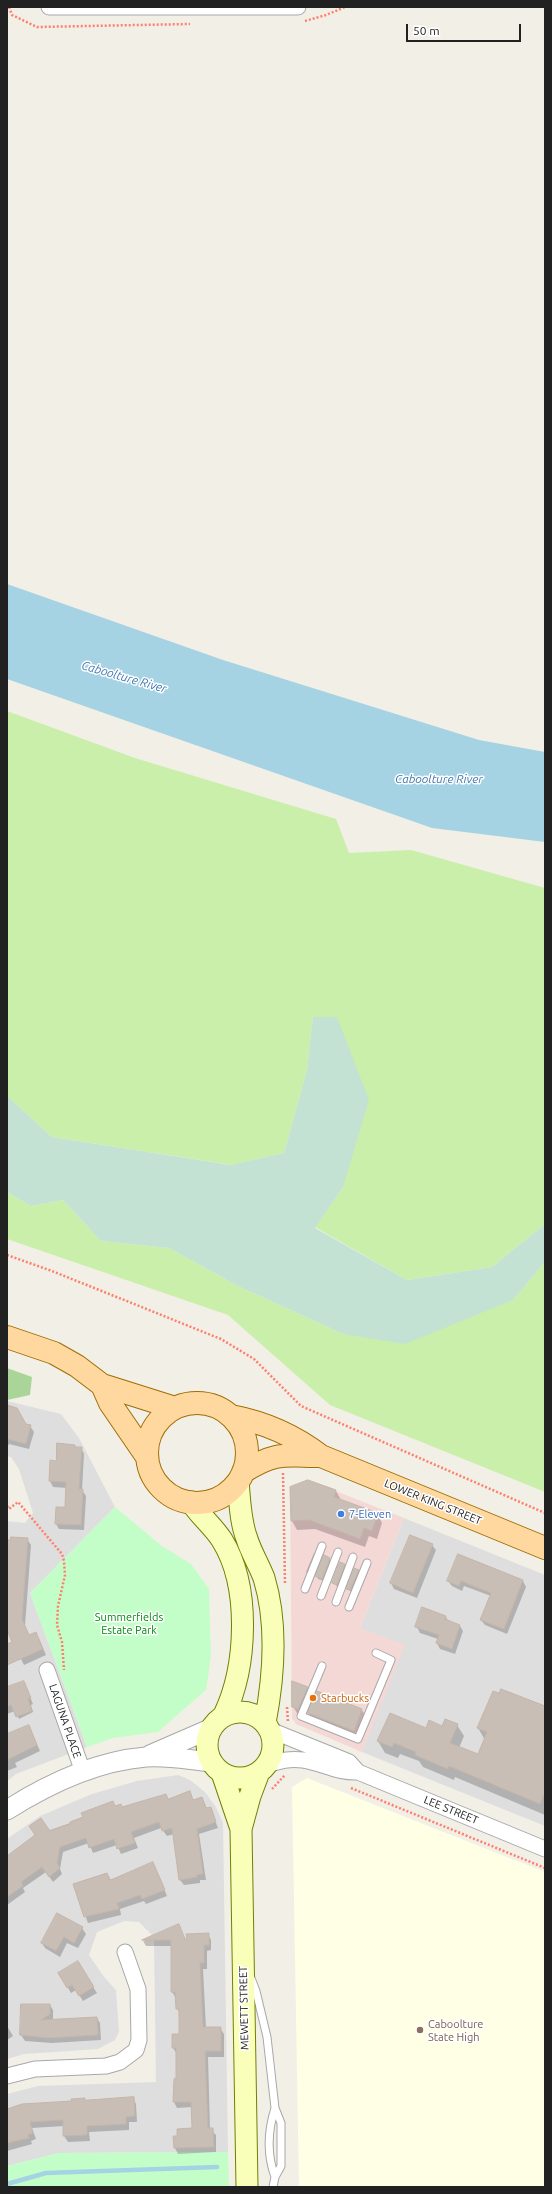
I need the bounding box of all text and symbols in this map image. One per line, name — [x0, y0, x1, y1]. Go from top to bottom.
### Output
scale bar — [408, 16, 523, 42]
text: 50 m — [413, 24, 440, 37]
water label: Caboolture River — [80, 658, 168, 696]
water label: Caboolture River — [395, 772, 483, 786]
street label: LOWER KING STREET — [382, 1476, 484, 1528]
place label: 7-Eleven — [349, 1507, 391, 1521]
marker: 7-Eleven — [336, 1509, 346, 1519]
park label: Summerfields Estate Park — [95, 1610, 163, 1636]
street label: LAGUNA PLACE — [46, 1682, 84, 1760]
place label: Starbucks — [321, 1691, 369, 1705]
marker: Starbucks — [308, 1693, 318, 1703]
street label: LEE STREET — [422, 1793, 480, 1827]
street label: MEWETT STREET — [237, 1966, 251, 2050]
place label: Caboolture State High — [428, 2017, 483, 2043]
marker: Caboolture State High — [415, 2025, 425, 2035]

